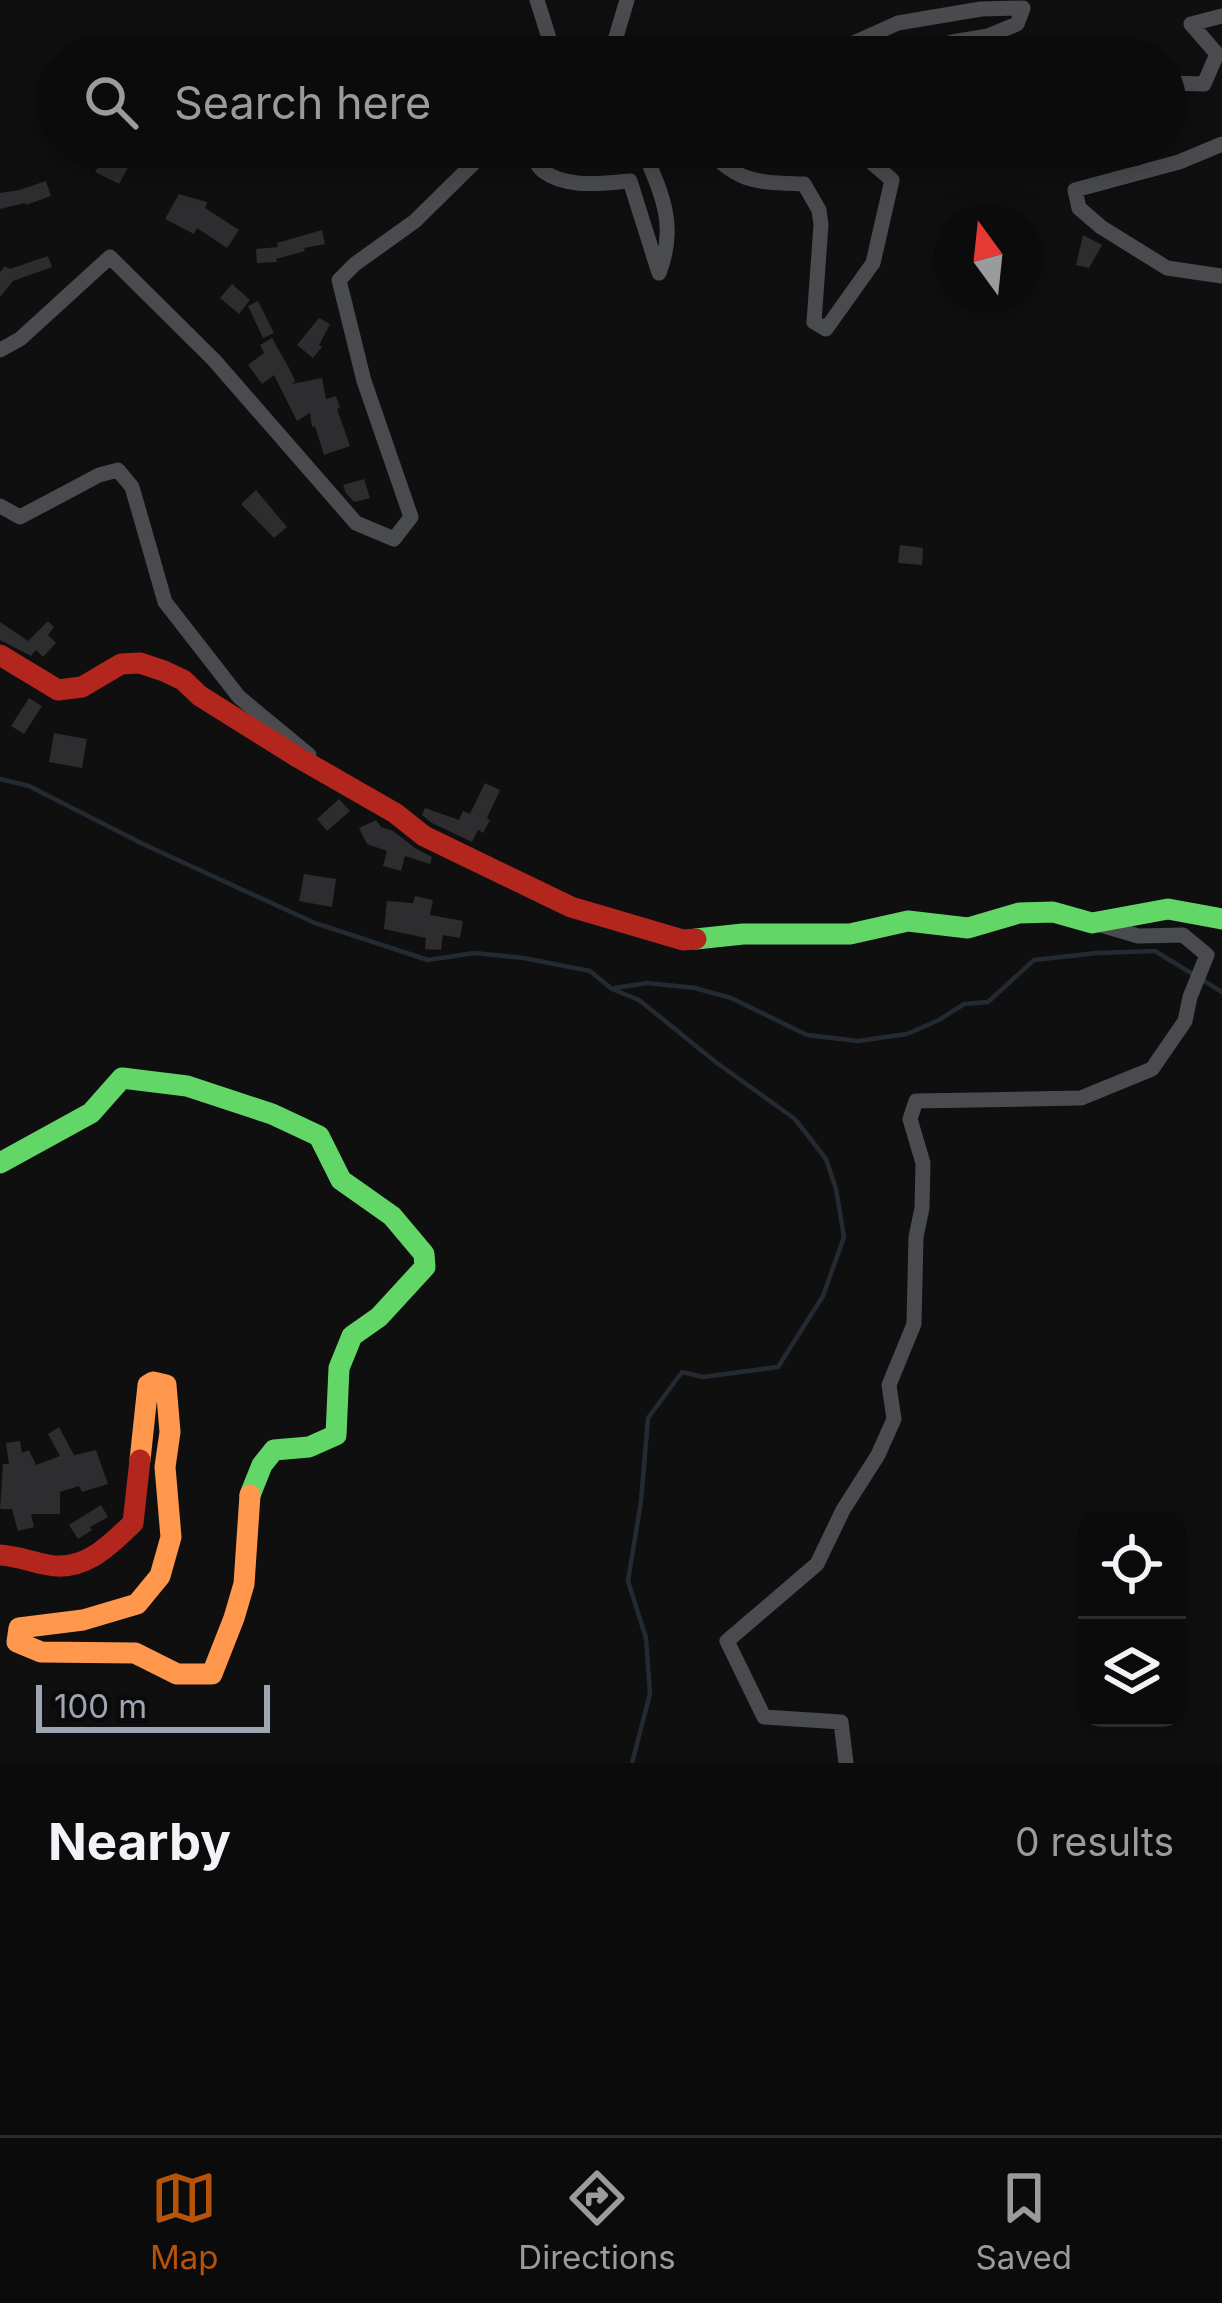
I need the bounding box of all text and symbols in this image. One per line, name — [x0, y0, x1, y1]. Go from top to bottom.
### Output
search box — [36, 36, 1186, 168]
icon: search — [78, 69, 144, 135]
text: Search here — [174, 75, 431, 130]
north arrow — [934, 204, 1042, 312]
map controls — [1078, 1511, 1186, 1727]
button: locate — [1078, 1511, 1186, 1619]
button: layers — [1078, 1619, 1186, 1727]
scale bar — [36, 1679, 270, 1732]
text: 100 m — [54, 1686, 147, 1726]
text: Nearby — [48, 1811, 231, 1872]
text: 0 results — [1015, 1818, 1174, 1865]
tab: Map — [150, 2165, 218, 2277]
tab: Directions — [518, 2165, 676, 2277]
tab: Saved — [975, 2165, 1072, 2277]

